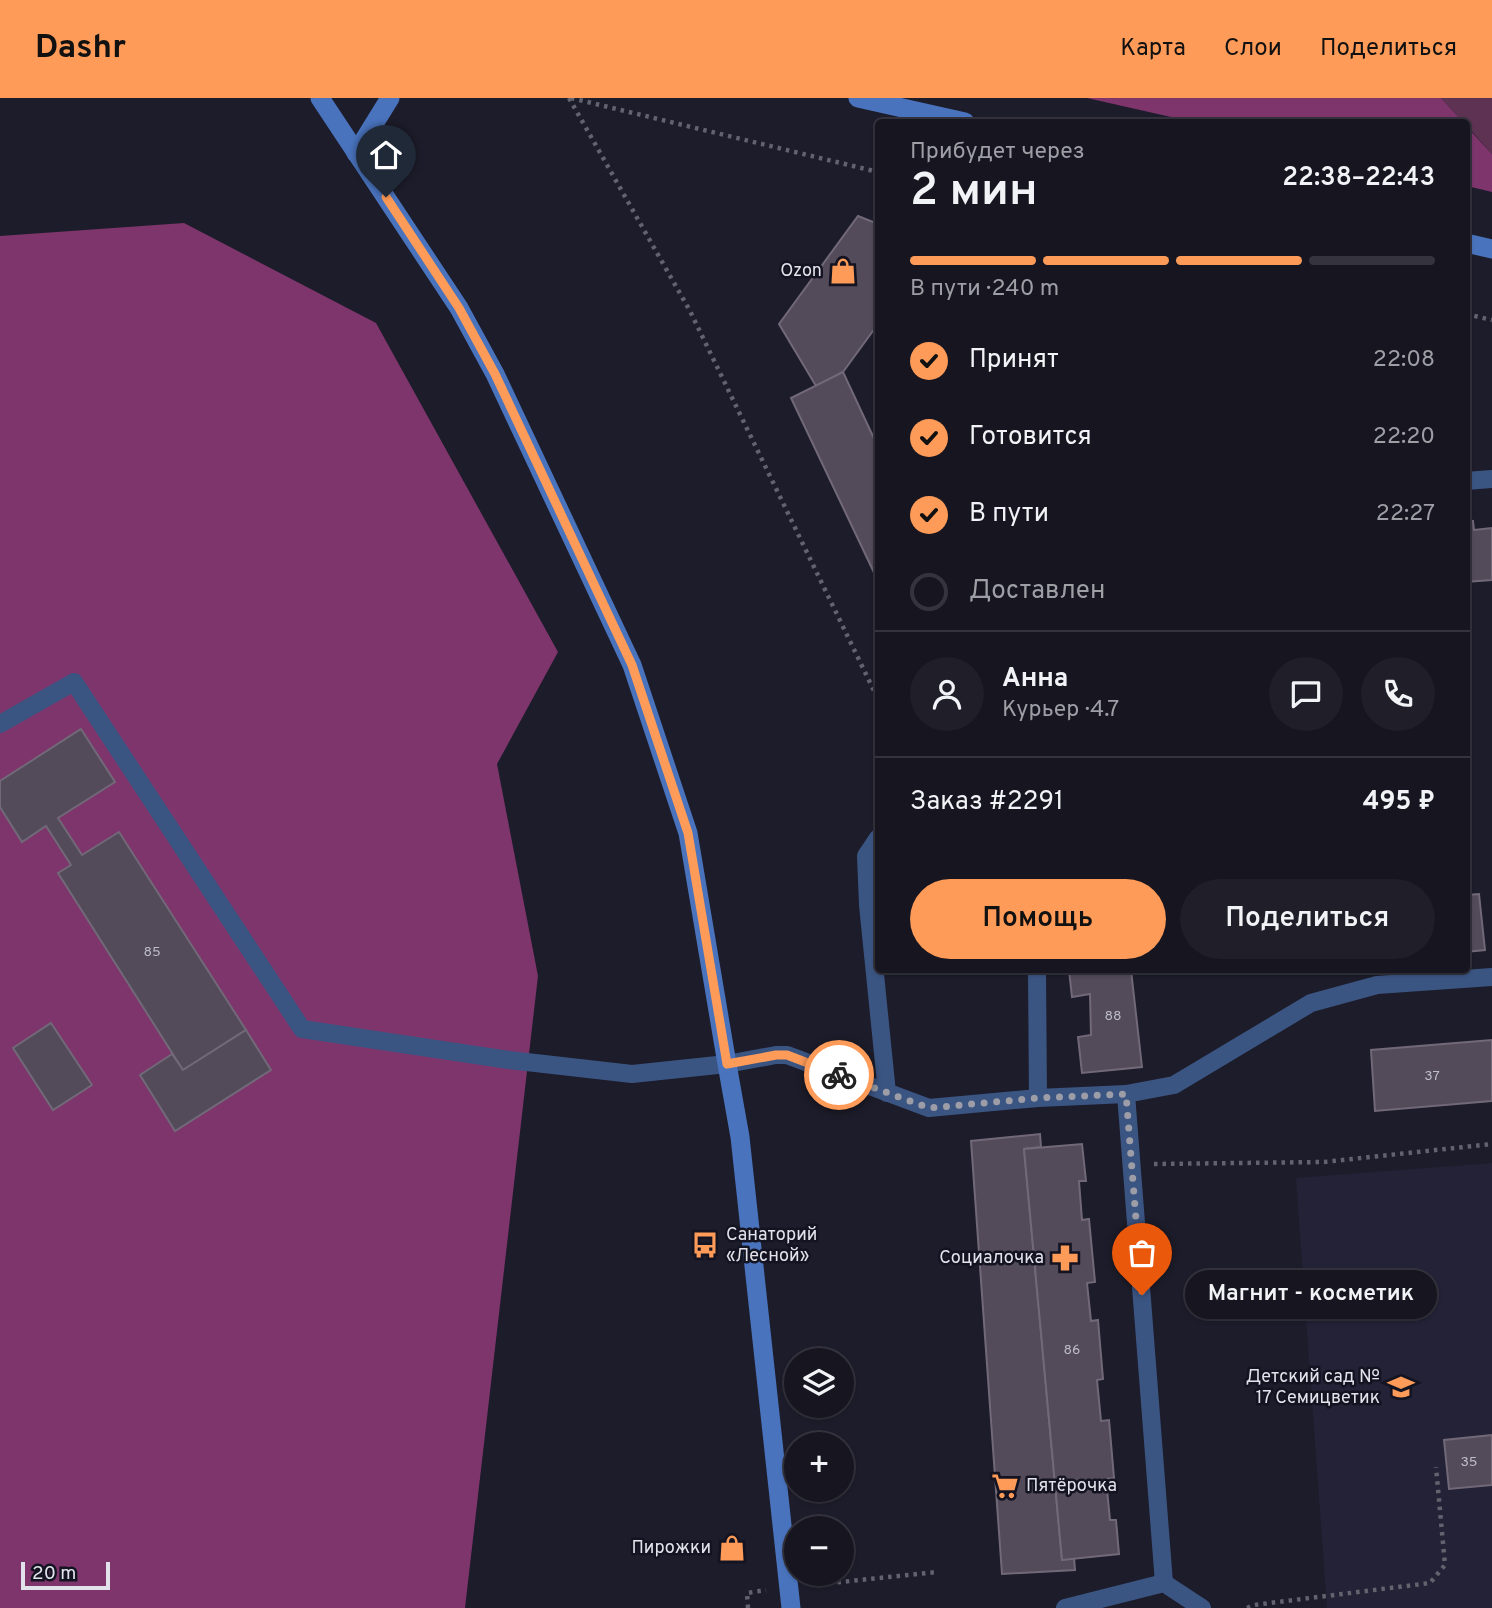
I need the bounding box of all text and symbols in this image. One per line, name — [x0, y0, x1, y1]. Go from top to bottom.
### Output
text: Dashr — [35, 28, 126, 70]
text: Карта — [1120, 34, 1186, 64]
text: Слои — [1224, 34, 1282, 64]
text: Поделиться — [1320, 34, 1457, 64]
pin — [356, 125, 416, 197]
icon: home — [367, 136, 405, 174]
text: Прибудет через — [910, 138, 1085, 167]
text: 22:38–22:43 — [1282, 162, 1435, 195]
text: 2 мин — [910, 163, 1038, 222]
shop icon: Ozon — [828, 256, 858, 286]
place label: Ozon — [780, 260, 822, 283]
text: В пути · 240 m — [910, 275, 1059, 304]
icon: check — [910, 342, 948, 380]
text: Принят — [969, 344, 1059, 377]
text: 22:08 — [1373, 346, 1435, 375]
icon: check — [910, 419, 948, 457]
text: Готовится — [969, 421, 1092, 454]
text: 22:20 — [1373, 423, 1435, 452]
icon: check — [910, 496, 948, 534]
text: В пути — [969, 498, 1049, 531]
text: 22:27 — [1376, 500, 1435, 529]
text: Доставлен — [969, 575, 1105, 608]
button: person — [910, 657, 984, 731]
button: chat — [1269, 657, 1343, 731]
button: phone — [1361, 657, 1435, 731]
text: Анна — [1002, 663, 1068, 696]
text: Курьер · 4.7 — [1002, 696, 1119, 725]
text: Заказ #2291 — [910, 786, 1064, 819]
text: 495 ₽ — [1363, 786, 1435, 819]
button: Помощь — [910, 879, 1166, 959]
button: Поделиться — [1180, 879, 1435, 959]
house number: 85 — [143, 944, 161, 961]
house number: 88 — [1104, 1008, 1122, 1025]
courier — [804, 1040, 874, 1110]
icon: bike — [820, 1056, 858, 1094]
house number: 37 — [1424, 1068, 1440, 1085]
pin — [1112, 1223, 1172, 1295]
place label: Санаторий «Лесной» — [726, 1224, 817, 1268]
bus stop icon: Санаторий «Лесной» — [690, 1230, 720, 1260]
icon: bag — [1123, 1234, 1161, 1272]
pharmacy icon: Социалочка — [1050, 1243, 1080, 1273]
place label: Социалочка — [939, 1247, 1044, 1270]
callout: Магнит - косметик — [1184, 1270, 1436, 1320]
text: Магнит - косметик — [1208, 1280, 1414, 1309]
house number: 86 — [1064, 1342, 1080, 1359]
map controls — [784, 1348, 854, 1586]
button: layers — [784, 1348, 854, 1418]
place label: Детский сад № 17 Семицветик — [1246, 1366, 1380, 1410]
school or university icon: Детский сад № 17 Семицветик — [1386, 1372, 1416, 1402]
button: + — [784, 1432, 854, 1502]
house number: 35 — [1460, 1454, 1478, 1471]
supermarket icon: Пятёрочка — [990, 1471, 1020, 1501]
place label: Пятёрочка — [1026, 1475, 1117, 1498]
button: − — [784, 1516, 854, 1586]
shop icon: Пирожки — [717, 1533, 747, 1563]
place label: Пирожки — [631, 1537, 711, 1560]
scale bar — [21, 1559, 110, 1591]
text: 20 m — [32, 1562, 76, 1586]

